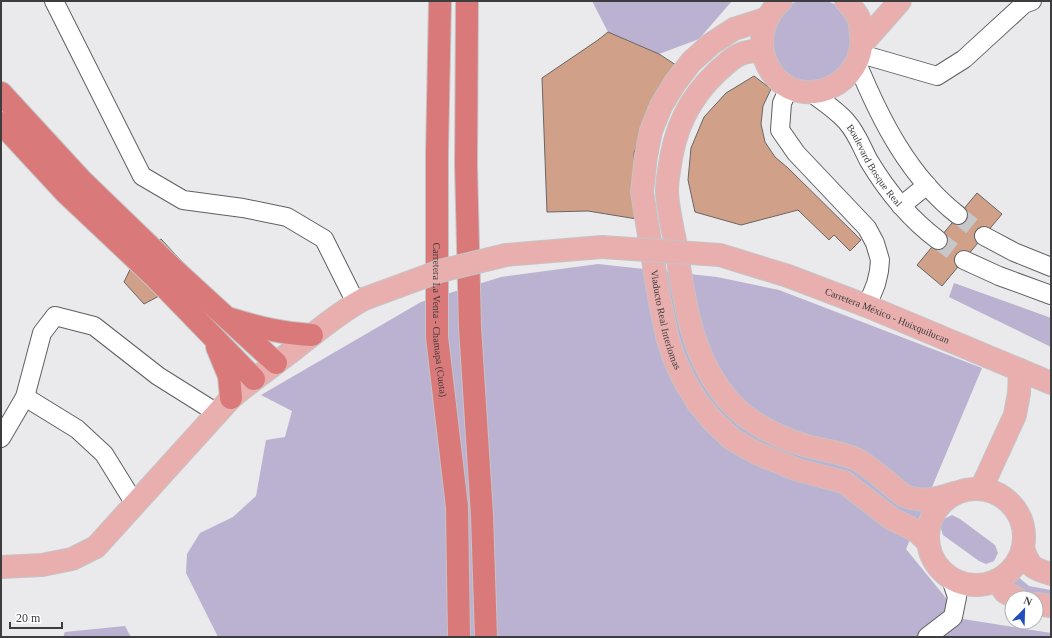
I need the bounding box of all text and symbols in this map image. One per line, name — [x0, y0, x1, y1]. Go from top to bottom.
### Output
street label: Boulevard Bosque Real — [845, 122, 904, 209]
street label: Carretera La Venta - Chamapa (Cuota) — [431, 243, 449, 398]
street label: Viaducto Real Interlomas — [649, 269, 684, 371]
street label: Carretera México - Huixquilucan — [823, 286, 951, 346]
north arrow — [1004, 590, 1044, 630]
text: N — [1022, 594, 1034, 608]
scale bar — [10, 604, 62, 630]
text: 20 m — [16, 611, 41, 625]

